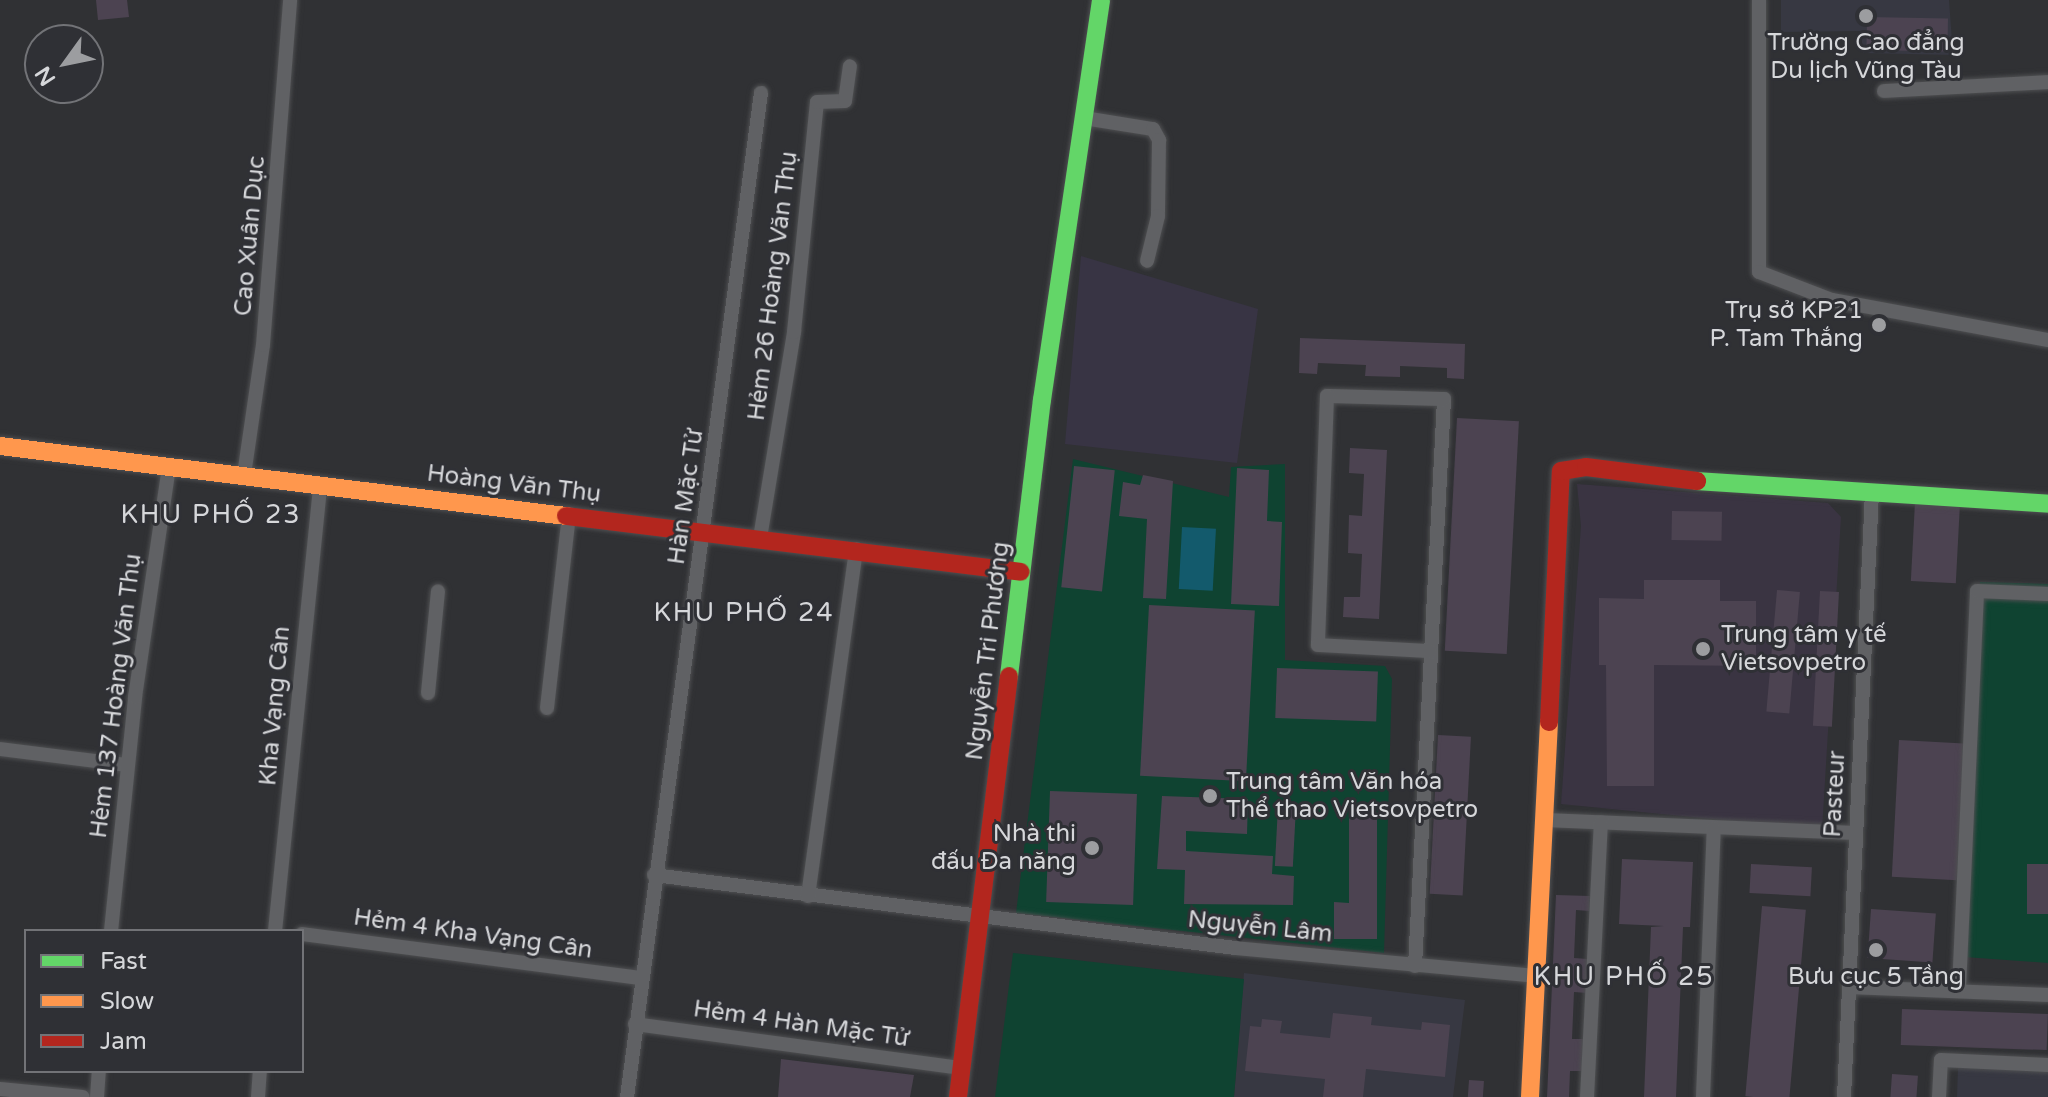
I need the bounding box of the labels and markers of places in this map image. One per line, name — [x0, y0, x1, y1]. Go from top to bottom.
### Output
marker: Trường Cao đẳng Du lịch Vũng Tàu — [1857, 7, 1875, 25]
place label: Trường Cao đẳng Du lịch Vũng Tàu — [1767, 29, 1965, 85]
place label: Trụ sở KP21 P. Tam Thắng — [1709, 297, 1863, 353]
marker: Trụ sở KP21 P. Tam Thắng — [1870, 316, 1888, 334]
place label: Trung tâm y tế Vietsovpetro — [1721, 621, 1887, 677]
marker: Trung tâm y tế Vietsovpetro — [1692, 638, 1714, 660]
place label: Trung tâm Văn hóa Thể thao Vietsovpetro — [1226, 768, 1478, 824]
marker: Trung tâm Văn hóa Thể thao Vietsovpetro — [1201, 787, 1219, 805]
place label: Nhà thi đấu Đa năng — [931, 820, 1076, 876]
marker: Nhà thi đấu Đa năng — [1083, 839, 1101, 857]
marker: Bưu cục 5 Tầng — [1867, 941, 1885, 959]
place label: Bưu cục 5 Tầng — [1788, 963, 1964, 991]

